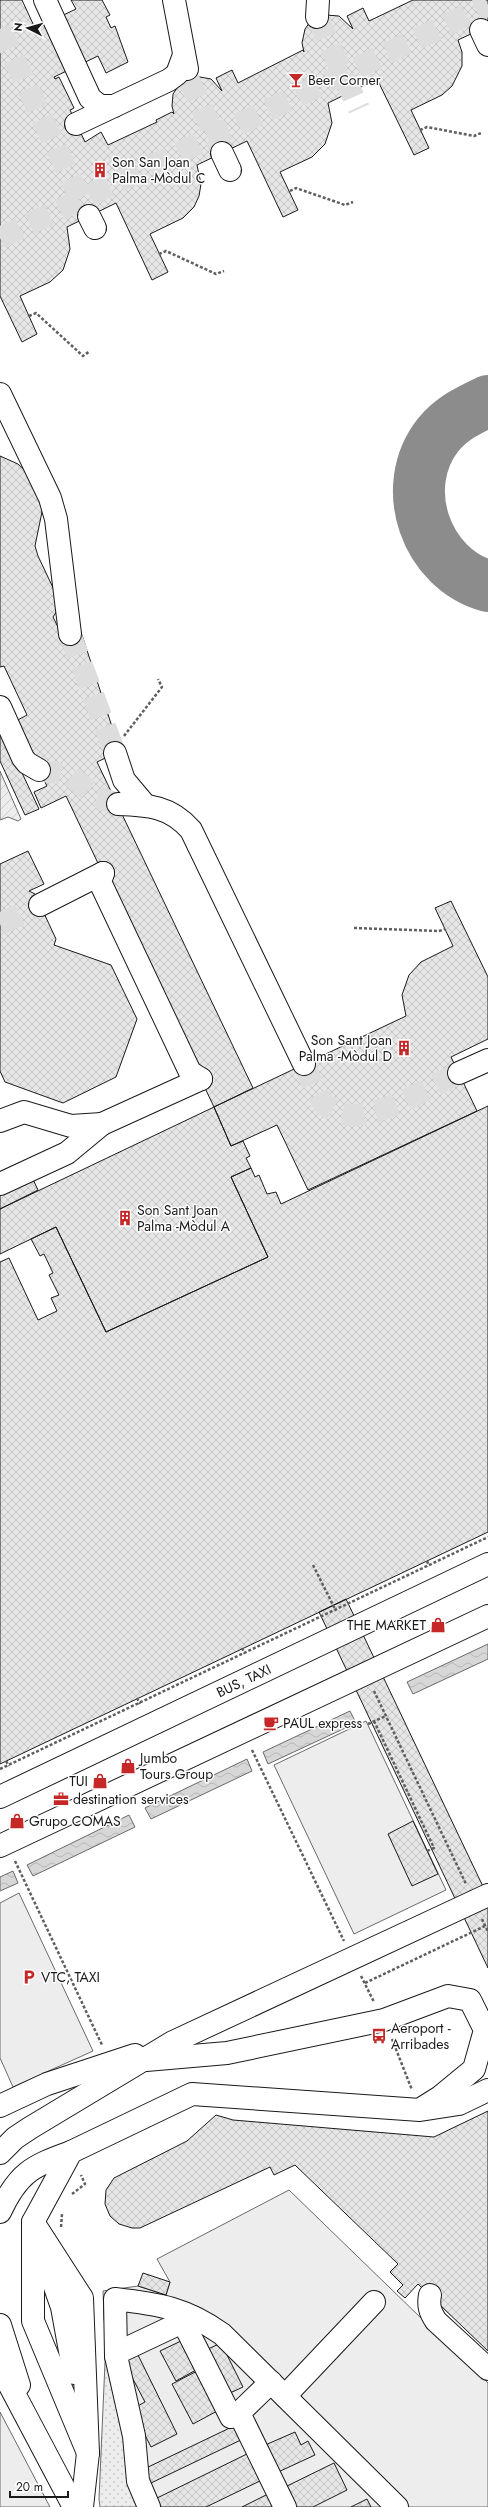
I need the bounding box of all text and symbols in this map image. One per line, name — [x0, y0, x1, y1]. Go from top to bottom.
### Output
north arrow — [8, 8, 48, 48]
text: N — [10, 22, 26, 32]
place label: Beer Corner — [308, 70, 381, 90]
bar icon: Beer Corner — [287, 71, 305, 89]
place label: Son San Joan Palma -Mòdul C — [112, 152, 205, 188]
building icon: Son San Joan Palma -Mòdul C — [91, 161, 109, 179]
place label: Son Sant Joan Palma -Mòdul D — [299, 1030, 392, 1066]
building icon: Son Sant Joan Palma -Mòdul D — [395, 1039, 413, 1057]
place label: Son Sant Joan Palma -Mòdul A — [137, 1200, 231, 1236]
building icon: Son Sant Joan Palma -Mòdul A — [116, 1209, 134, 1227]
place label: THE MARKET — [347, 1615, 426, 1635]
shop icon: THE MARKET — [429, 1616, 447, 1634]
street label: BUS, TAXI — [213, 1659, 274, 1702]
place label: PAUL express — [283, 1713, 362, 1733]
cafe icon: PAUL express — [262, 1714, 280, 1732]
place label: Jumbo Tours Group — [138, 1748, 213, 1784]
shop icon: Jumbo Tours Group — [119, 1757, 137, 1775]
place label: TUI — [69, 1771, 88, 1791]
shop icon: TUI — [91, 1772, 109, 1790]
place label: destination services — [73, 1789, 189, 1809]
office icon: destination services — [52, 1790, 70, 1808]
place label: Grupo COMAS — [29, 1811, 121, 1831]
shop icon: Grupo COMAS — [8, 1812, 26, 1830]
place label: VTC, TAXI — [41, 1967, 100, 1987]
parking icon: VTC, TAXI — [20, 1968, 38, 1986]
place label: Aeroport - Arribades — [391, 2018, 451, 2054]
bus stop icon: Aeroport - Arribades — [370, 2027, 388, 2045]
scale bar — [10, 2473, 68, 2499]
text: 20 m — [16, 2478, 43, 2496]

